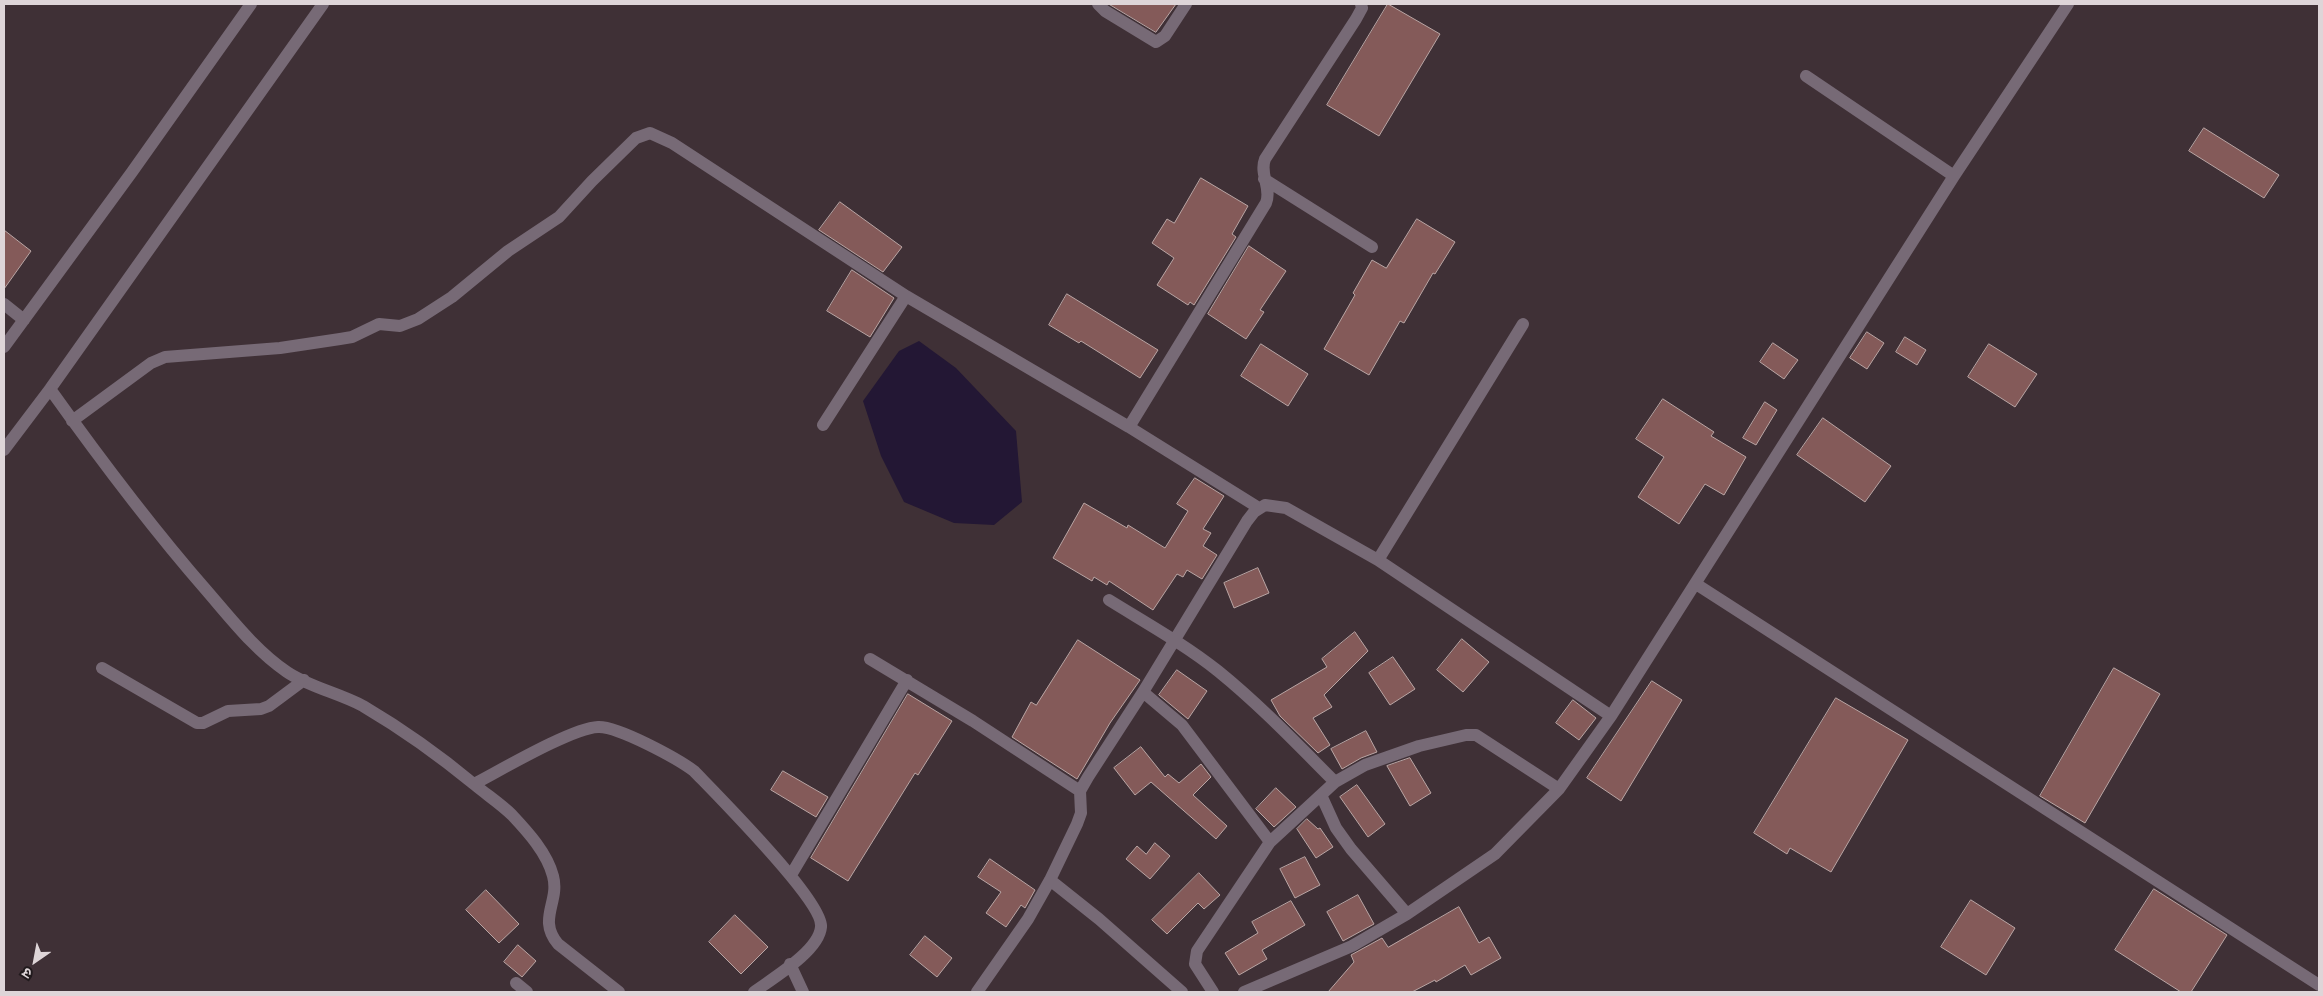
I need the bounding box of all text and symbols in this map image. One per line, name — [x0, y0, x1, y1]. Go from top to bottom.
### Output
north arrow — [10, 936, 60, 986]
text: उ — [18, 964, 35, 983]

